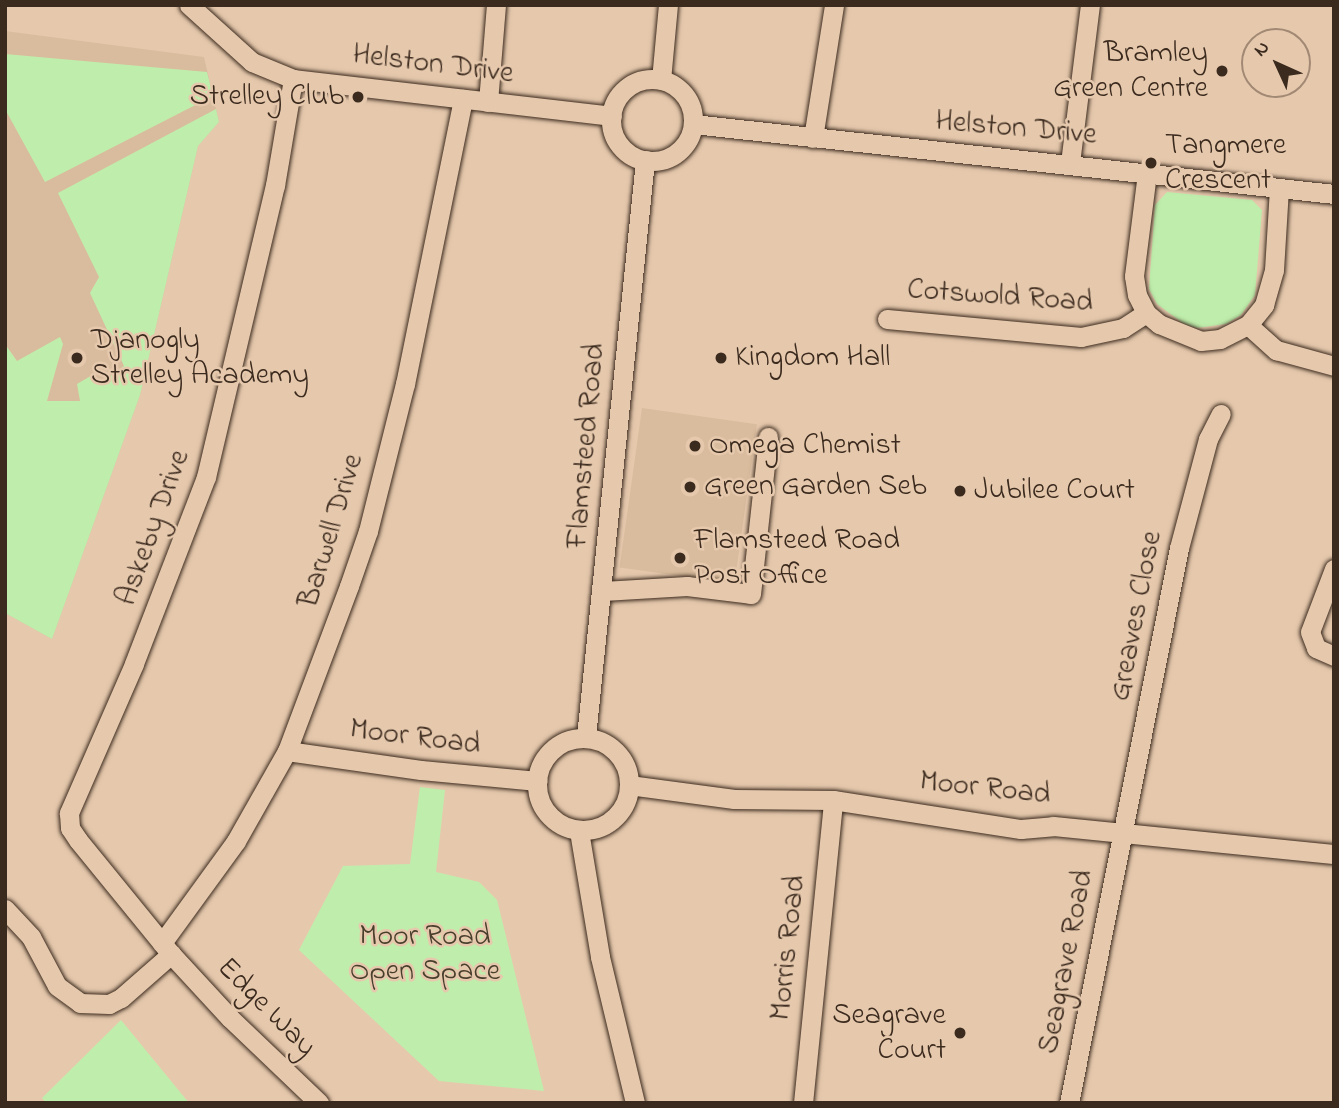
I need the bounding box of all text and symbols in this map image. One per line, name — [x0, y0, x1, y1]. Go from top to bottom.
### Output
north arrow — [1241, 28, 1311, 98]
text: N — [1248, 35, 1276, 63]
place label: Bramley Green Centre — [1053, 36, 1208, 106]
street label: Helston Drive — [351, 37, 515, 93]
marker: Bramley Green Centre — [1214, 63, 1230, 79]
place label: Strelley Club — [190, 79, 344, 115]
marker: Strelley Club — [350, 89, 366, 105]
street label: Helston Drive — [934, 104, 1098, 154]
place label: Tangmere Crescent — [1165, 128, 1286, 198]
marker: Tangmere Crescent — [1143, 155, 1159, 171]
street label: Cotswold Road — [906, 273, 1094, 321]
place label: Djanogly Strelley Academy — [91, 323, 309, 394]
place label: Kingdom Hall — [735, 340, 890, 376]
street label: Flamsteed Road — [560, 342, 614, 550]
marker: Djanogly Strelley Academy — [69, 350, 85, 366]
marker: Kingdom Hall — [713, 350, 729, 366]
place label: Omega Chemist — [709, 428, 901, 464]
marker: Omega Chemist — [687, 438, 703, 454]
street label: Askeby Drive — [109, 445, 199, 611]
street label: Barwell Drive — [292, 450, 372, 612]
place label: Green Garden Seb — [704, 469, 927, 505]
place label: Jubilee Court — [974, 473, 1135, 509]
marker: Green Garden Seb — [682, 479, 698, 495]
marker: Jubilee Court — [952, 483, 968, 499]
place label: Flamsteed Road Post Office — [694, 523, 900, 594]
street label: Greaves Close — [1103, 528, 1171, 704]
marker: Flamsteed Road Post Office — [672, 550, 688, 566]
street label: Moor Road — [348, 712, 482, 764]
street label: Moor Road — [918, 764, 1052, 814]
street label: Seagrave Road — [1032, 867, 1102, 1057]
street label: Morris Road — [763, 874, 815, 1022]
park label: Moor Road Open Space — [350, 919, 500, 990]
street label: Edge Way — [209, 951, 323, 1065]
place label: Seagrave Court — [832, 998, 946, 1068]
marker: Seagrave Court — [952, 1025, 968, 1041]

